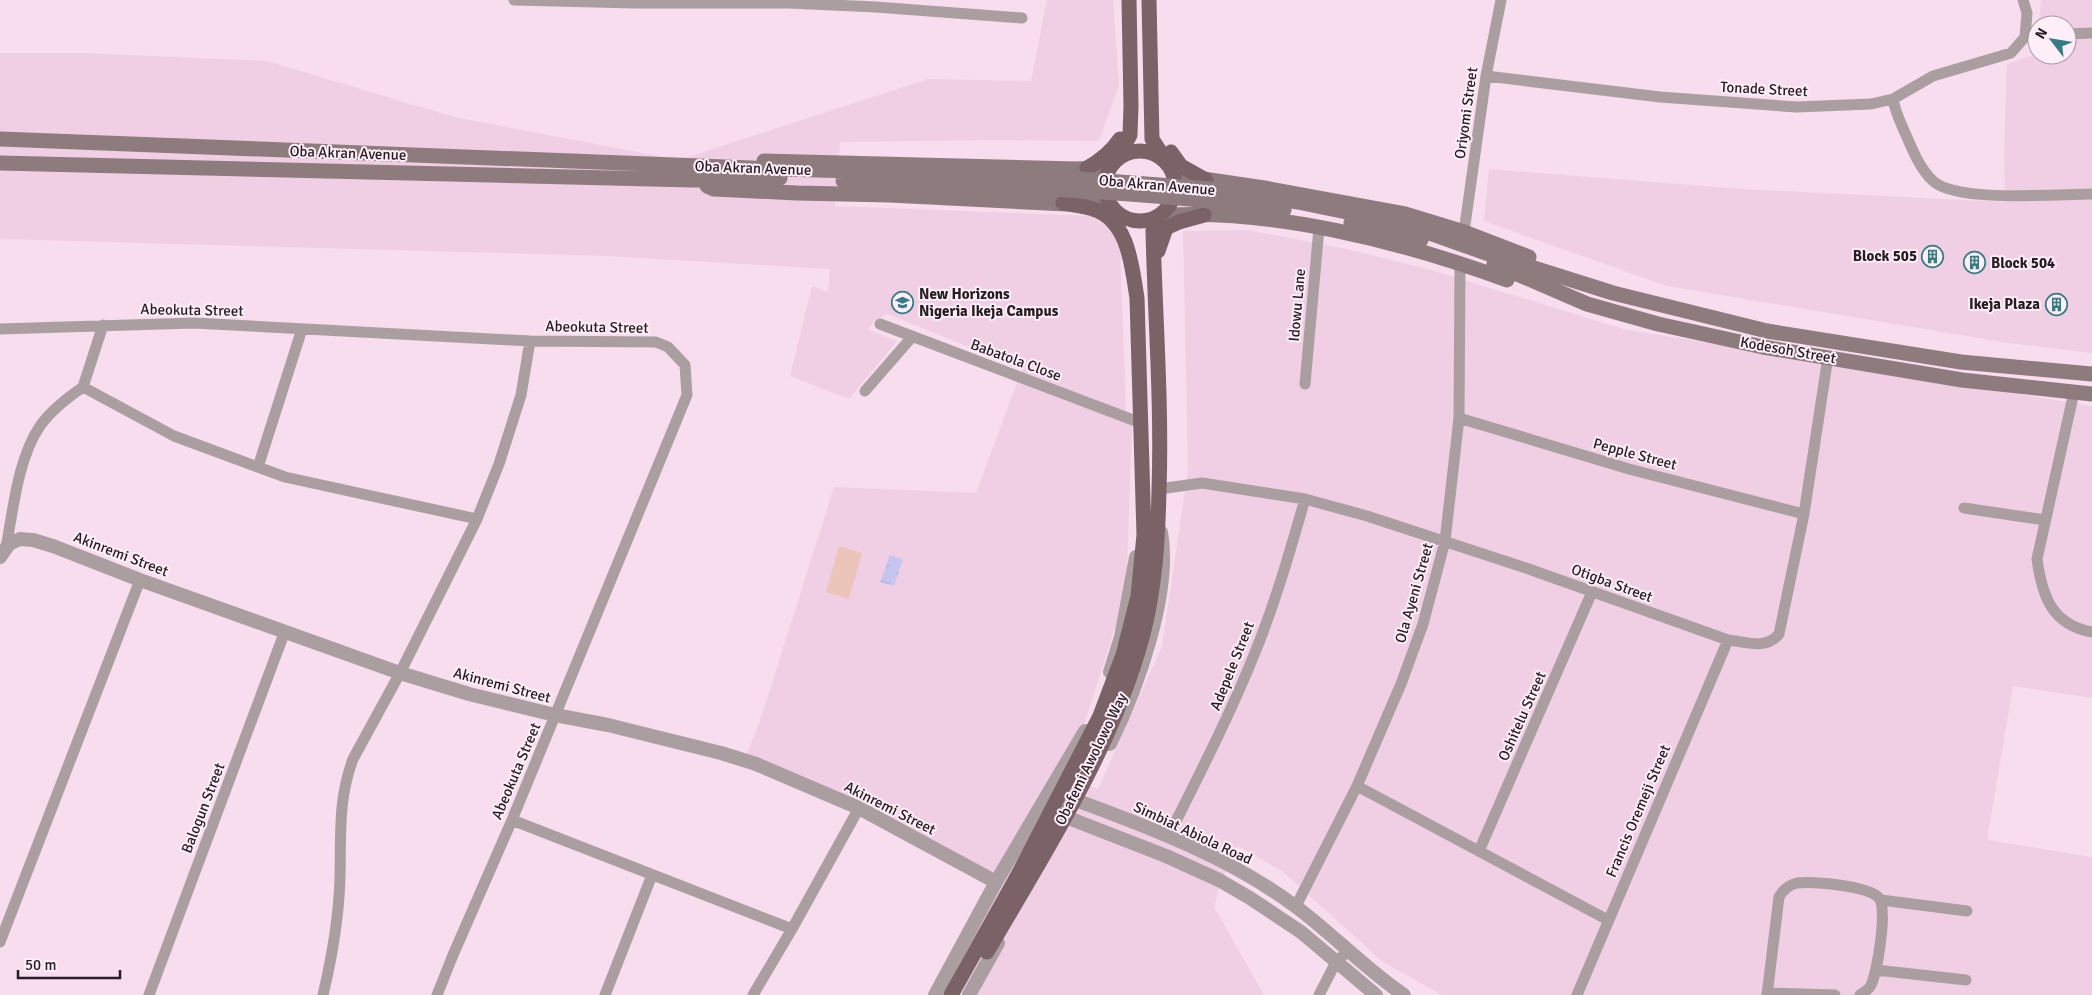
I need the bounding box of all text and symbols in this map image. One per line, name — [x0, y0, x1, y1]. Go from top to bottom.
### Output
north arrow — [2027, 15, 2077, 65]
text: N — [2031, 25, 2051, 42]
street label: Oriyomi Street — [1451, 66, 1481, 160]
street label: Tonade Street — [1720, 78, 1808, 100]
street label: Oba Akran Avenue — [289, 142, 407, 164]
street label: Oba Akran Avenue — [694, 157, 812, 179]
street label: Oba Akran Avenue — [1098, 171, 1216, 199]
building icon: Block 505 — [1921, 244, 1945, 268]
place label: Block 505 — [1853, 247, 1917, 265]
building icon: Block 504 — [1963, 251, 1987, 275]
place label: Block 504 — [1991, 254, 2055, 272]
street label: Idowu Lane — [1285, 268, 1309, 342]
place label: New Horizons Nigeria Ikeja Campus — [919, 285, 1059, 320]
school or university icon: New Horizons Nigeria Ikeja Campus — [891, 291, 915, 315]
building icon: Ikeja Plaza — [2044, 292, 2068, 316]
place label: Ikeja Plaza — [1969, 295, 2040, 313]
street label: Abeokuta Street — [140, 300, 244, 320]
street label: Abeokuta Street — [545, 317, 649, 337]
street label: Kodesoh Street — [1739, 333, 1837, 367]
street label: Babatola Close — [968, 335, 1064, 385]
street label: Pepple Street — [1591, 434, 1679, 474]
street label: Akinremi Street — [71, 528, 171, 580]
street label: Ola Ayeni Street — [1391, 541, 1437, 645]
street label: Otigba Street — [1569, 560, 1655, 606]
street label: Adepele Street — [1206, 619, 1258, 713]
street label: Akinremi Street — [451, 663, 553, 707]
street label: Oshitelu Street — [1494, 668, 1550, 764]
street label: Obafemi Awolowo Way — [1051, 690, 1131, 828]
street label: Abeokuta Street — [488, 720, 544, 822]
street label: Francis Oremeji Street — [1602, 742, 1674, 880]
street label: Balogun Street — [177, 760, 229, 856]
street label: Akinremi Street — [841, 777, 939, 839]
street label: Simbiat Abiola Road — [1131, 798, 1255, 868]
scale bar — [18, 948, 120, 980]
text: 50 m — [25, 956, 56, 974]

